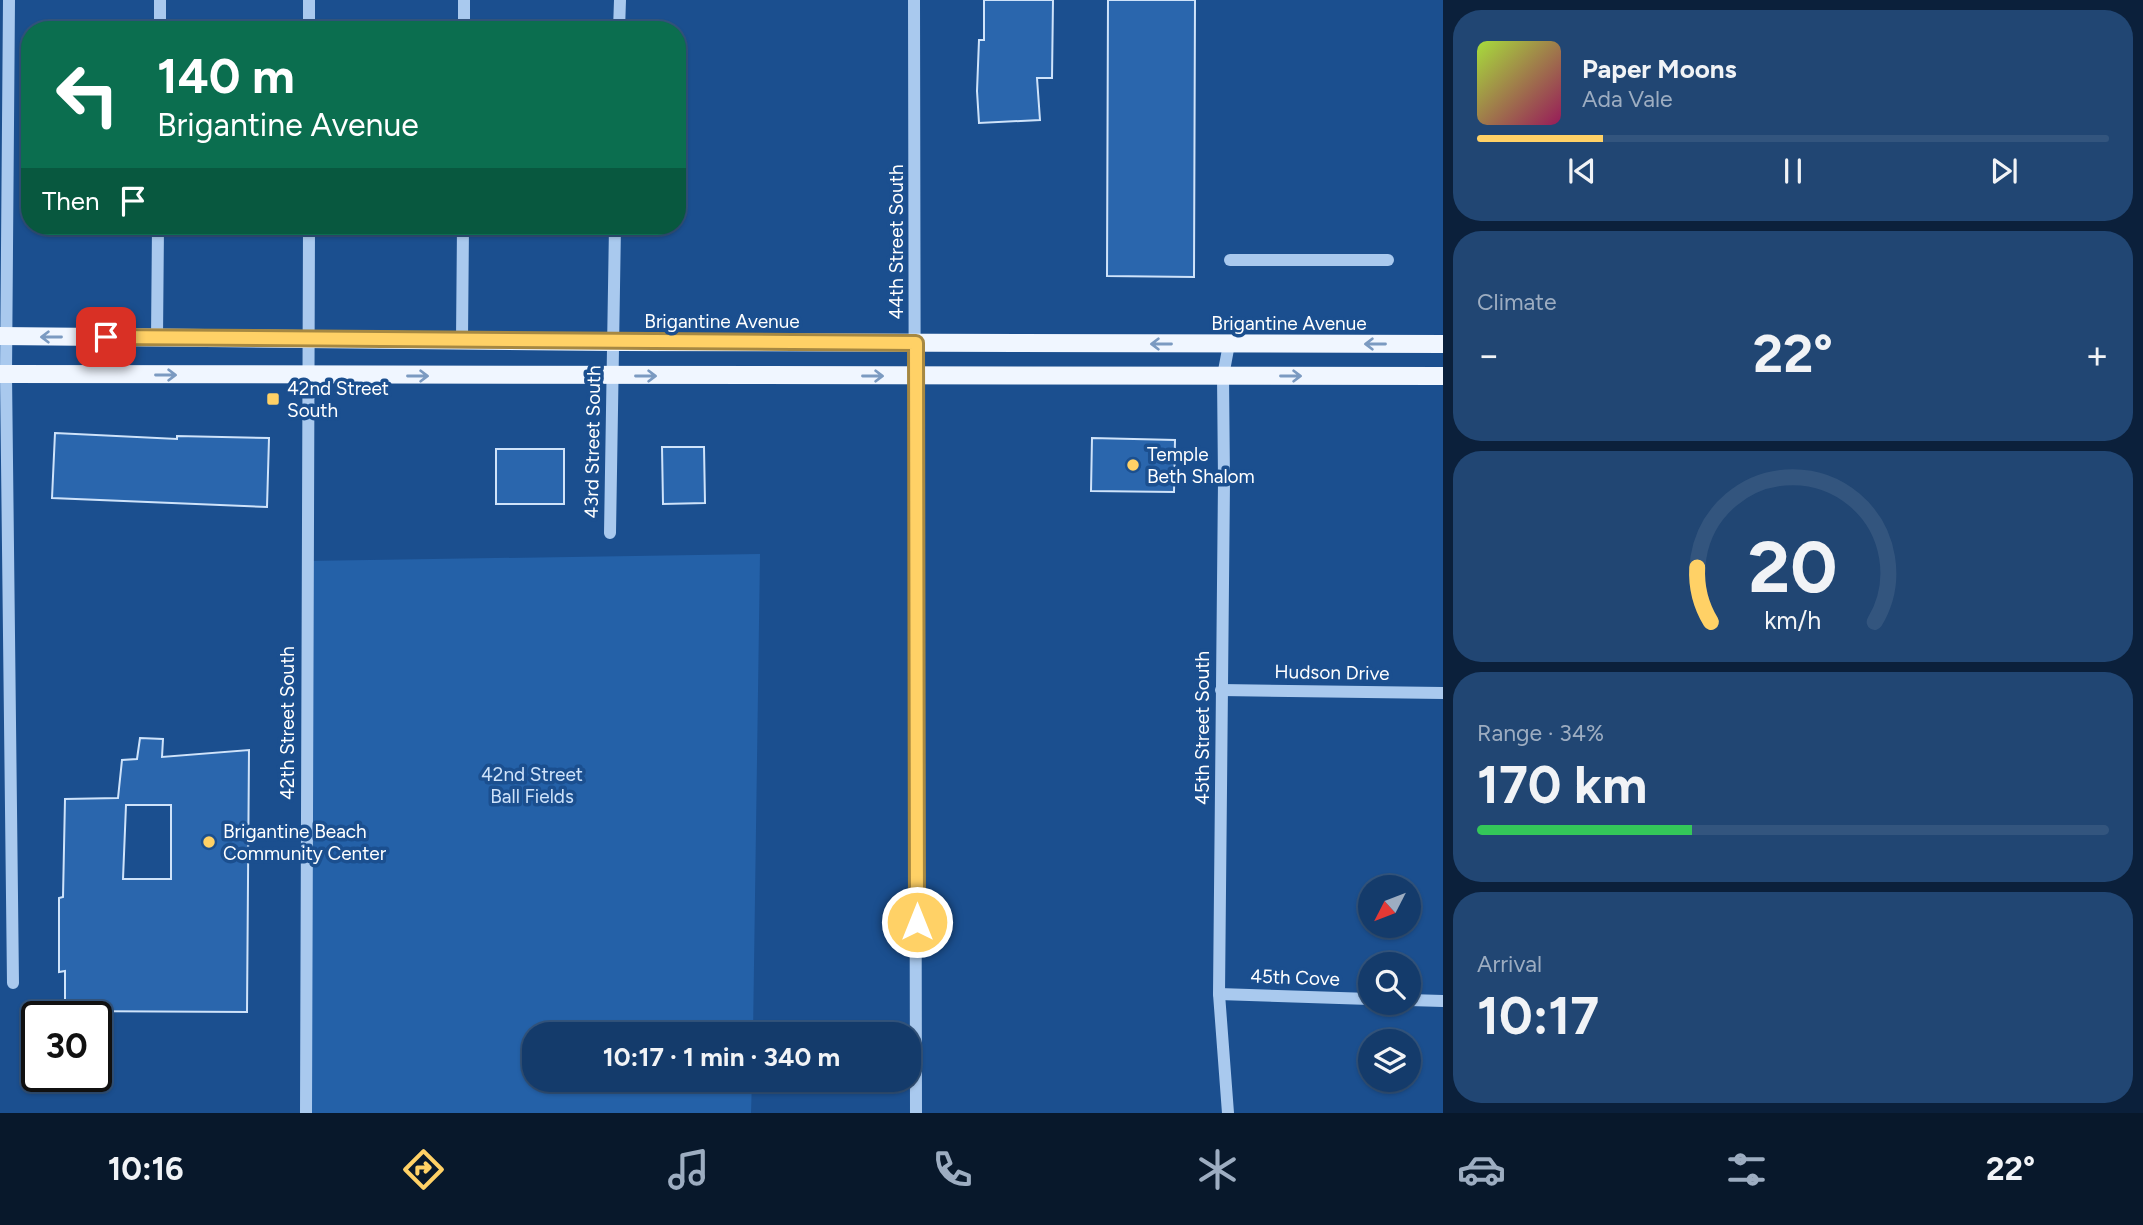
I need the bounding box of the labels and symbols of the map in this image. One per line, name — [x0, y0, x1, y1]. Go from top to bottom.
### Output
street label: 44th Street South — [885, 164, 908, 320]
pin — [76, 307, 136, 367]
street label: Brigantine Avenue — [644, 310, 800, 333]
street label: Brigantine Avenue — [1211, 312, 1367, 335]
one-way arrow — [40, 330, 63, 344]
one-way arrow — [1149, 337, 1172, 351]
one-way arrow — [1364, 337, 1387, 351]
street label: 43rd Street South — [580, 365, 605, 519]
one-way arrow — [154, 368, 177, 382]
one-way arrow — [406, 369, 429, 383]
one-way arrow — [634, 369, 657, 383]
one-way arrow — [861, 369, 884, 383]
one-way arrow — [1279, 369, 1302, 383]
place label: 42nd Street South — [287, 377, 389, 422]
marker: 42nd Street South — [265, 391, 281, 407]
place label: Temple Beth Shalom — [1147, 443, 1255, 488]
marker: Temple Beth Shalom — [1125, 457, 1141, 473]
street label: 42th Street South — [276, 646, 299, 800]
street label: 45th Street South — [1191, 651, 1214, 805]
street label: Hudson Drive — [1274, 660, 1390, 685]
park label: 42nd Street Ball Fields — [481, 763, 583, 808]
place label: Brigantine Beach Community Center — [223, 820, 387, 865]
marker: Brigantine Beach Community Center — [201, 834, 217, 850]
north arrow — [1358, 875, 1421, 938]
position arrow — [880, 885, 954, 959]
street label: 45th Cove — [1250, 964, 1340, 991]
speed limit sign: 30 — [21, 1001, 112, 1092]

